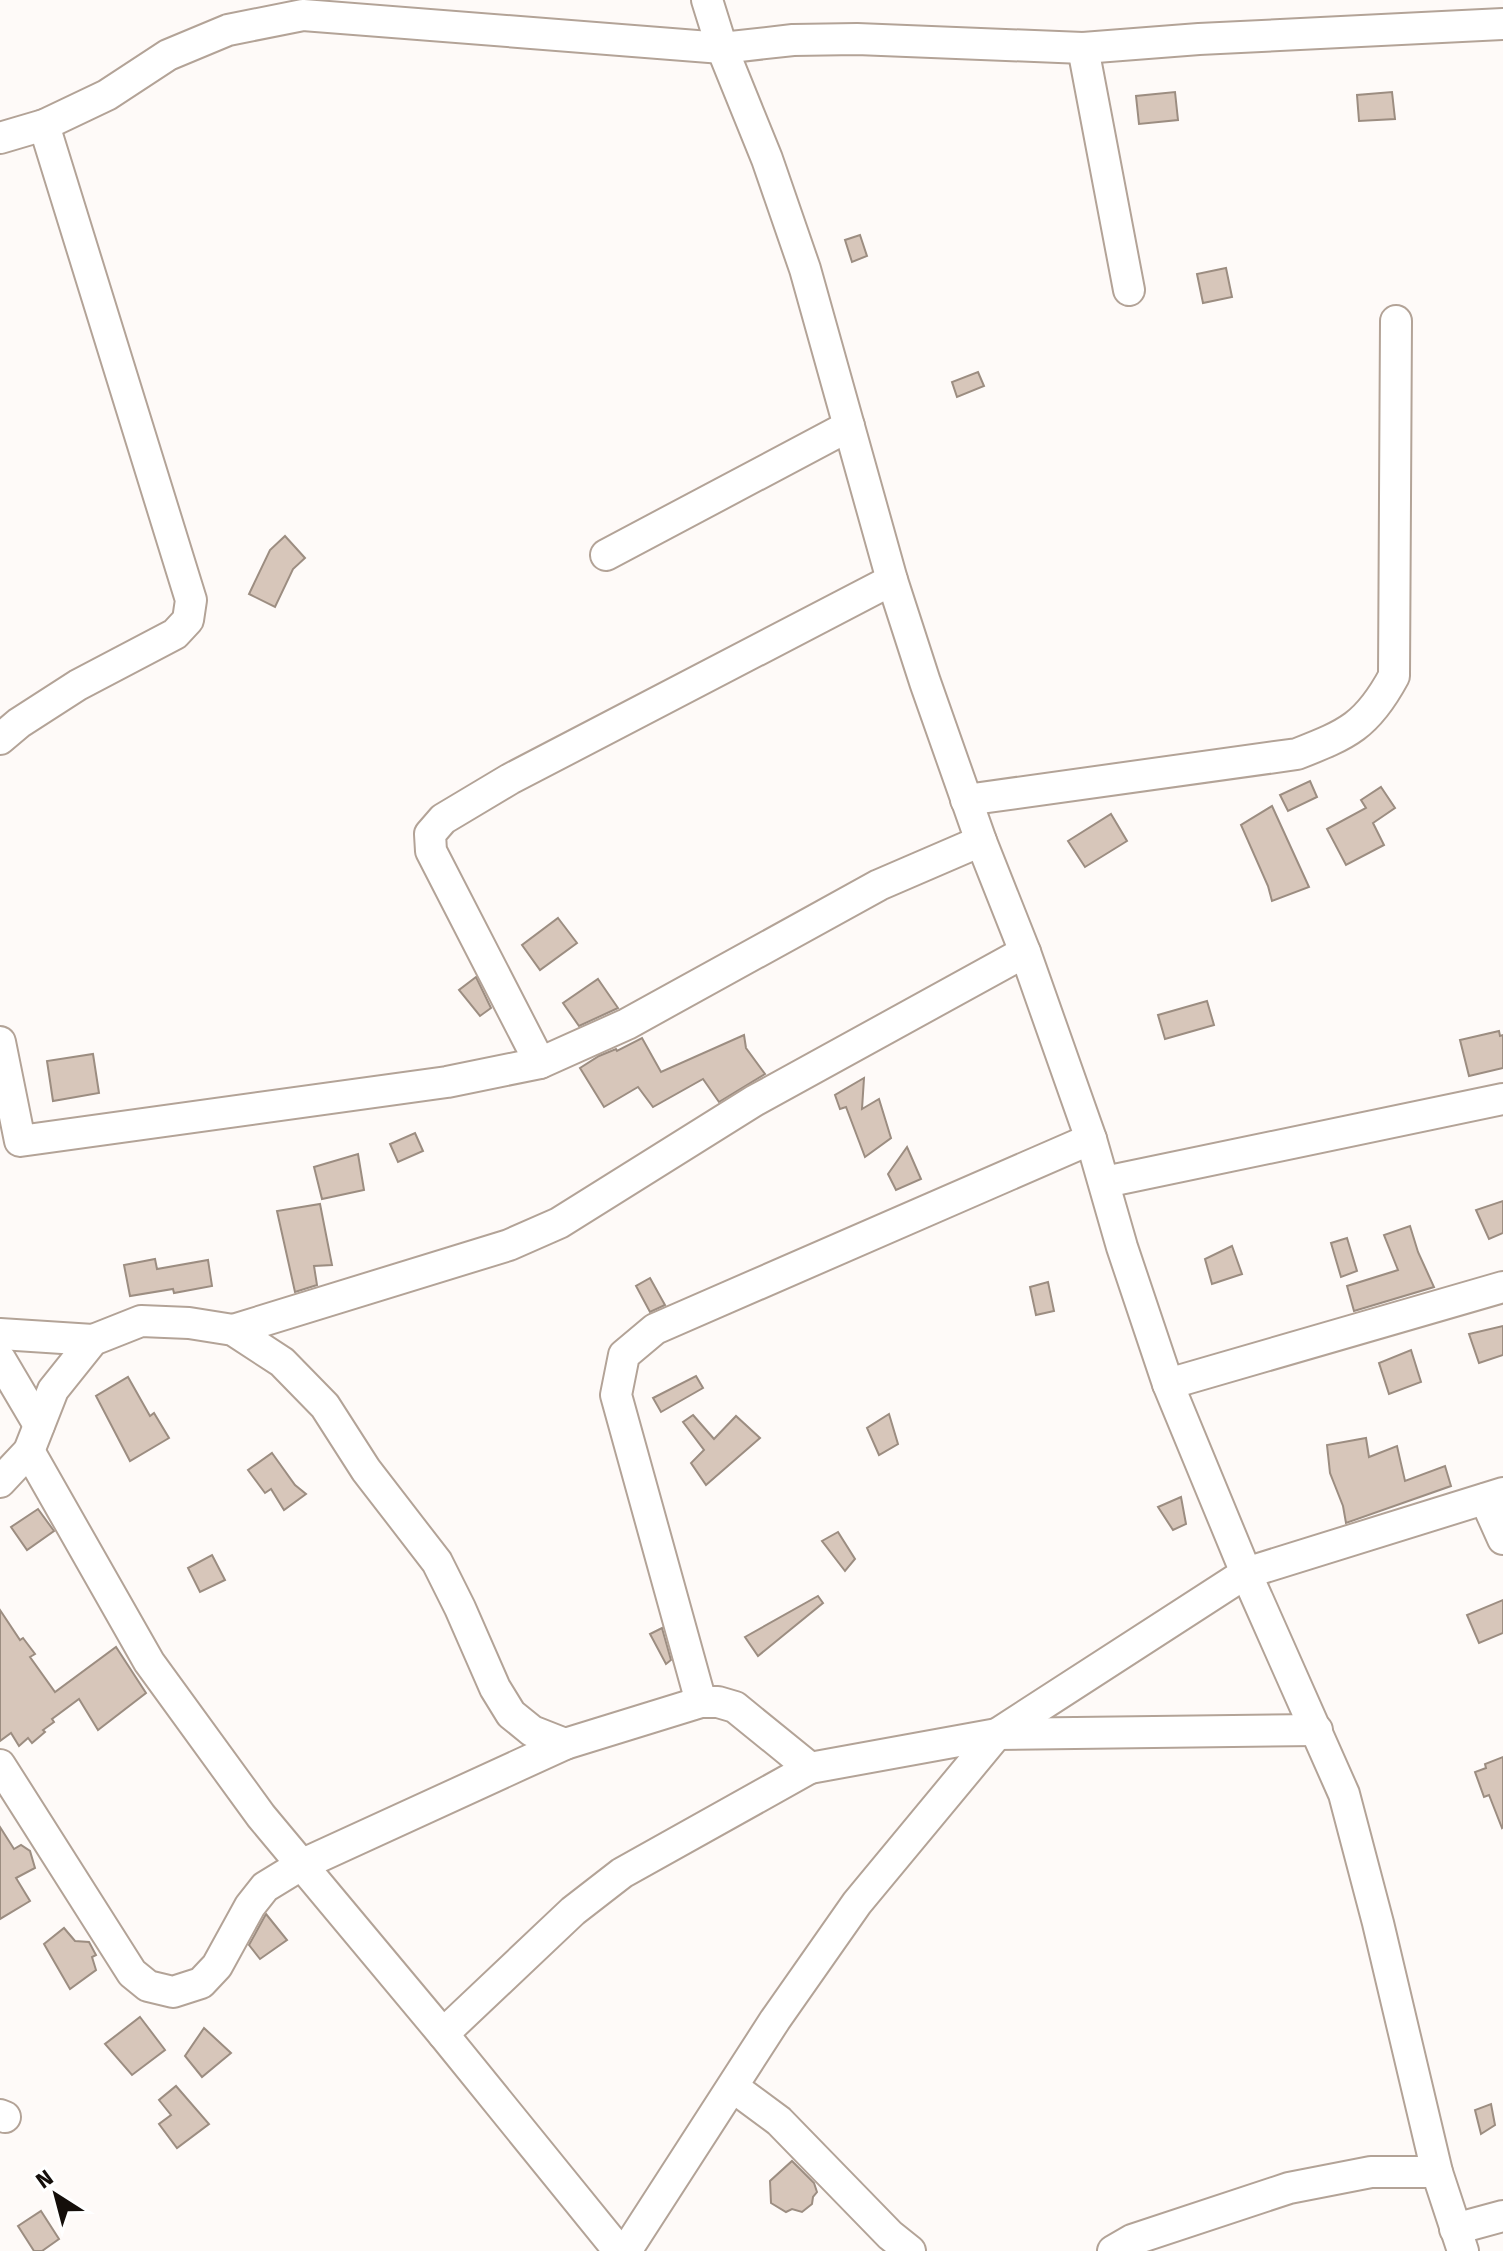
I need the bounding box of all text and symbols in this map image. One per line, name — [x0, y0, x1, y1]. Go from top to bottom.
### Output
north arrow — [16, 2155, 96, 2235]
text: N — [31, 2164, 58, 2194]

